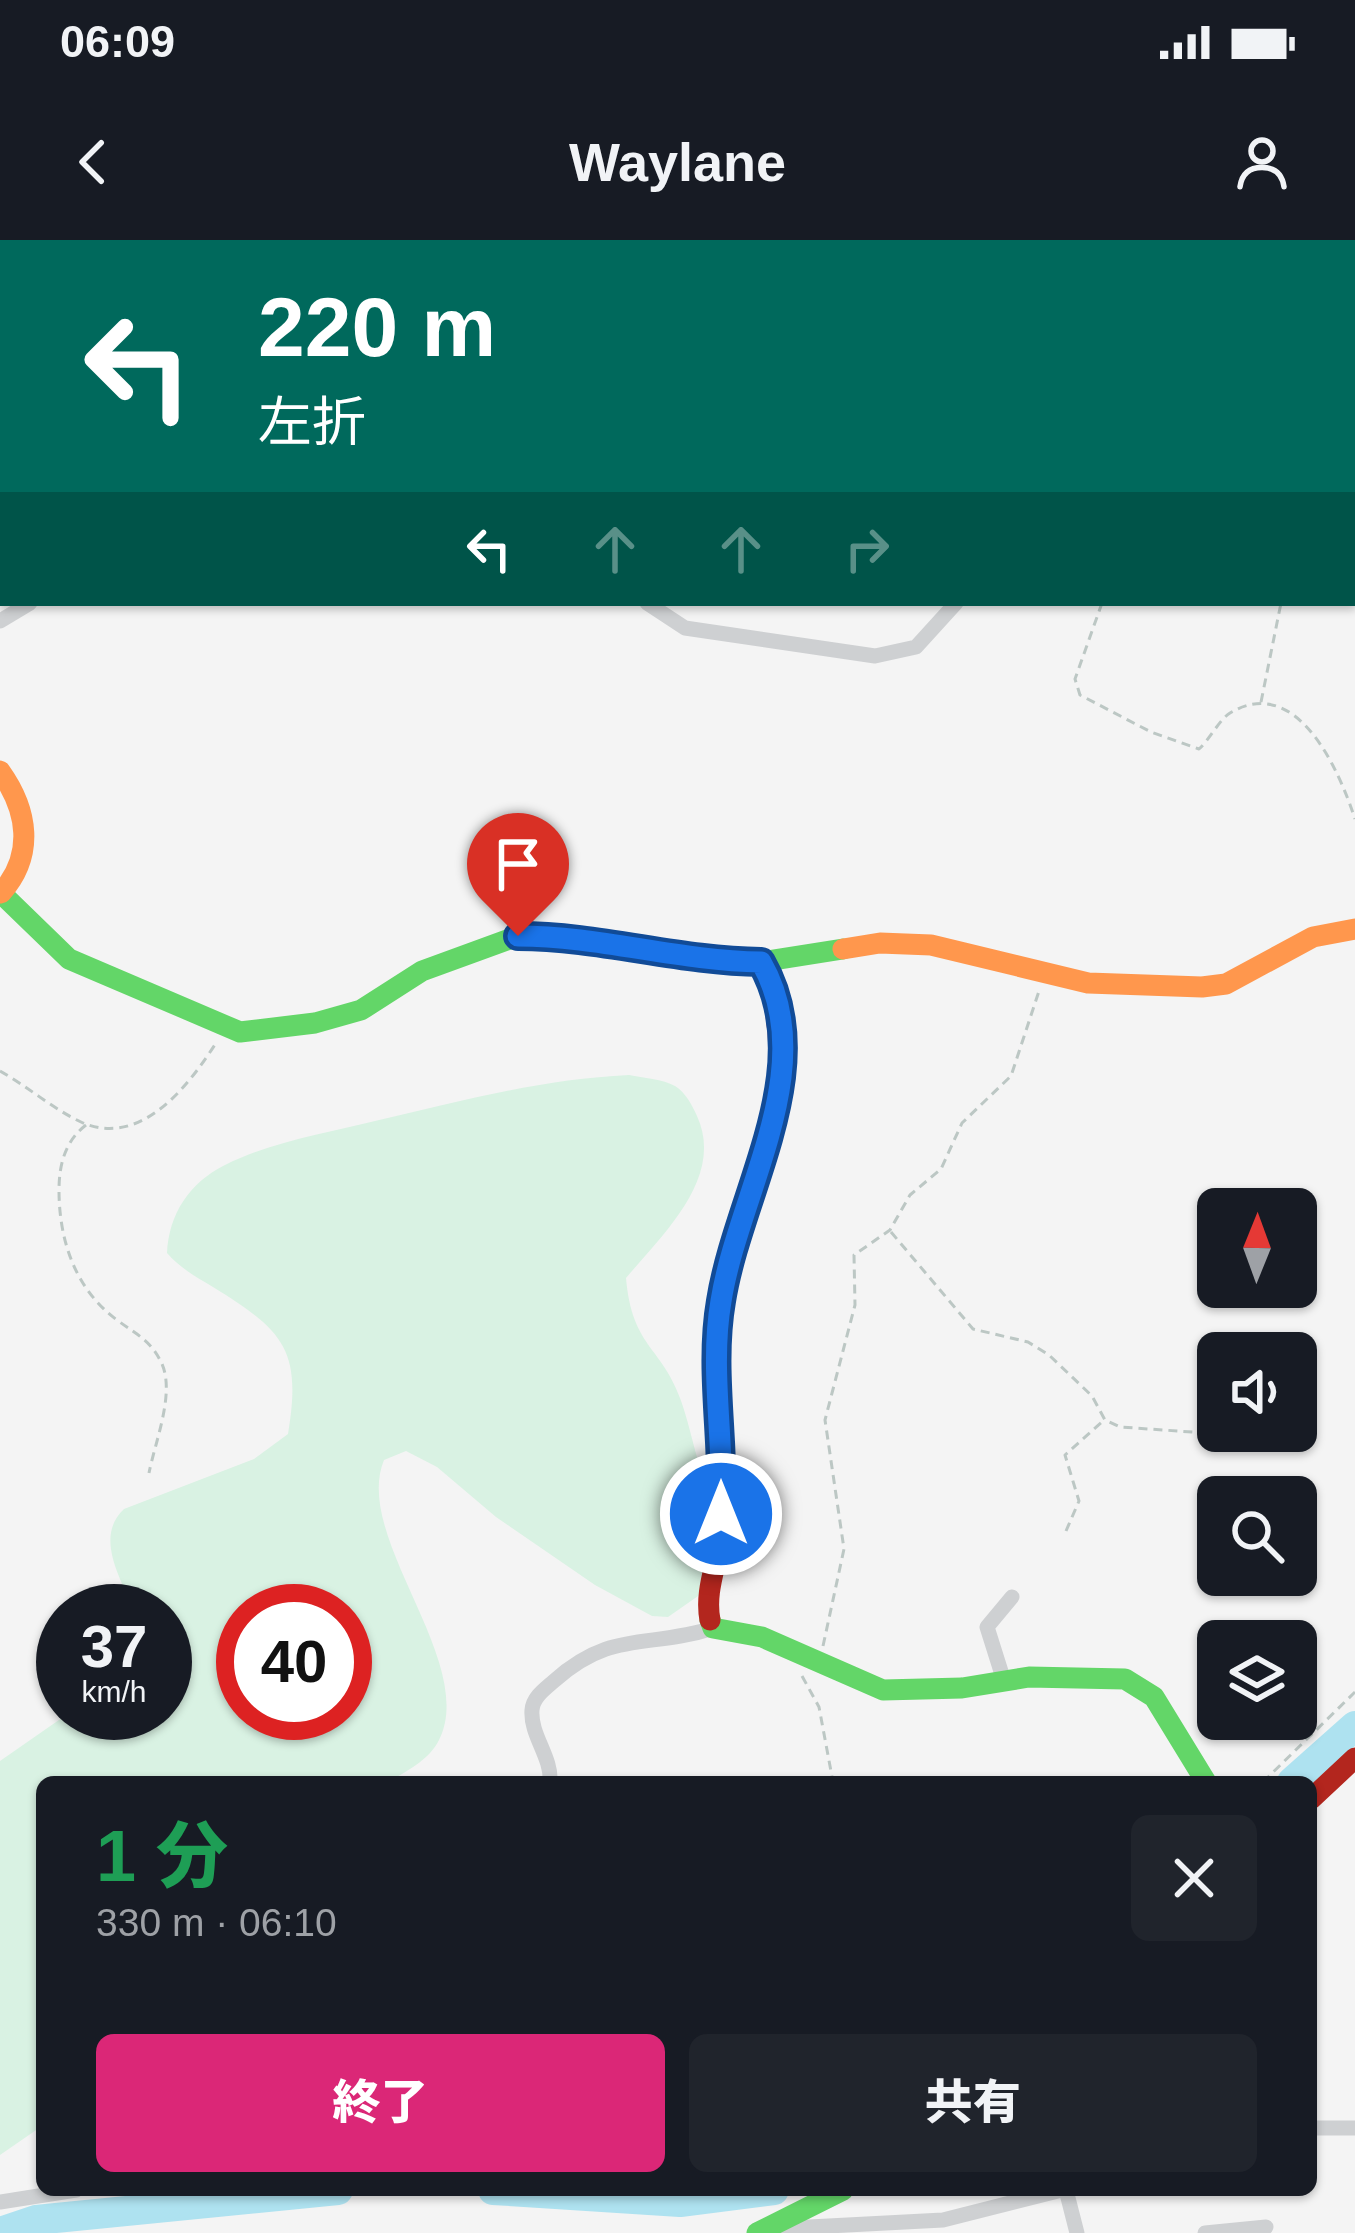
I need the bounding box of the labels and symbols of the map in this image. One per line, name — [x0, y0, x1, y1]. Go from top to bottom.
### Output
pin — [467, 813, 569, 936]
north arrow — [1197, 1188, 1317, 1308]
position arrow — [658, 1451, 784, 1577]
speed limit sign: 40 — [216, 1584, 372, 1740]

